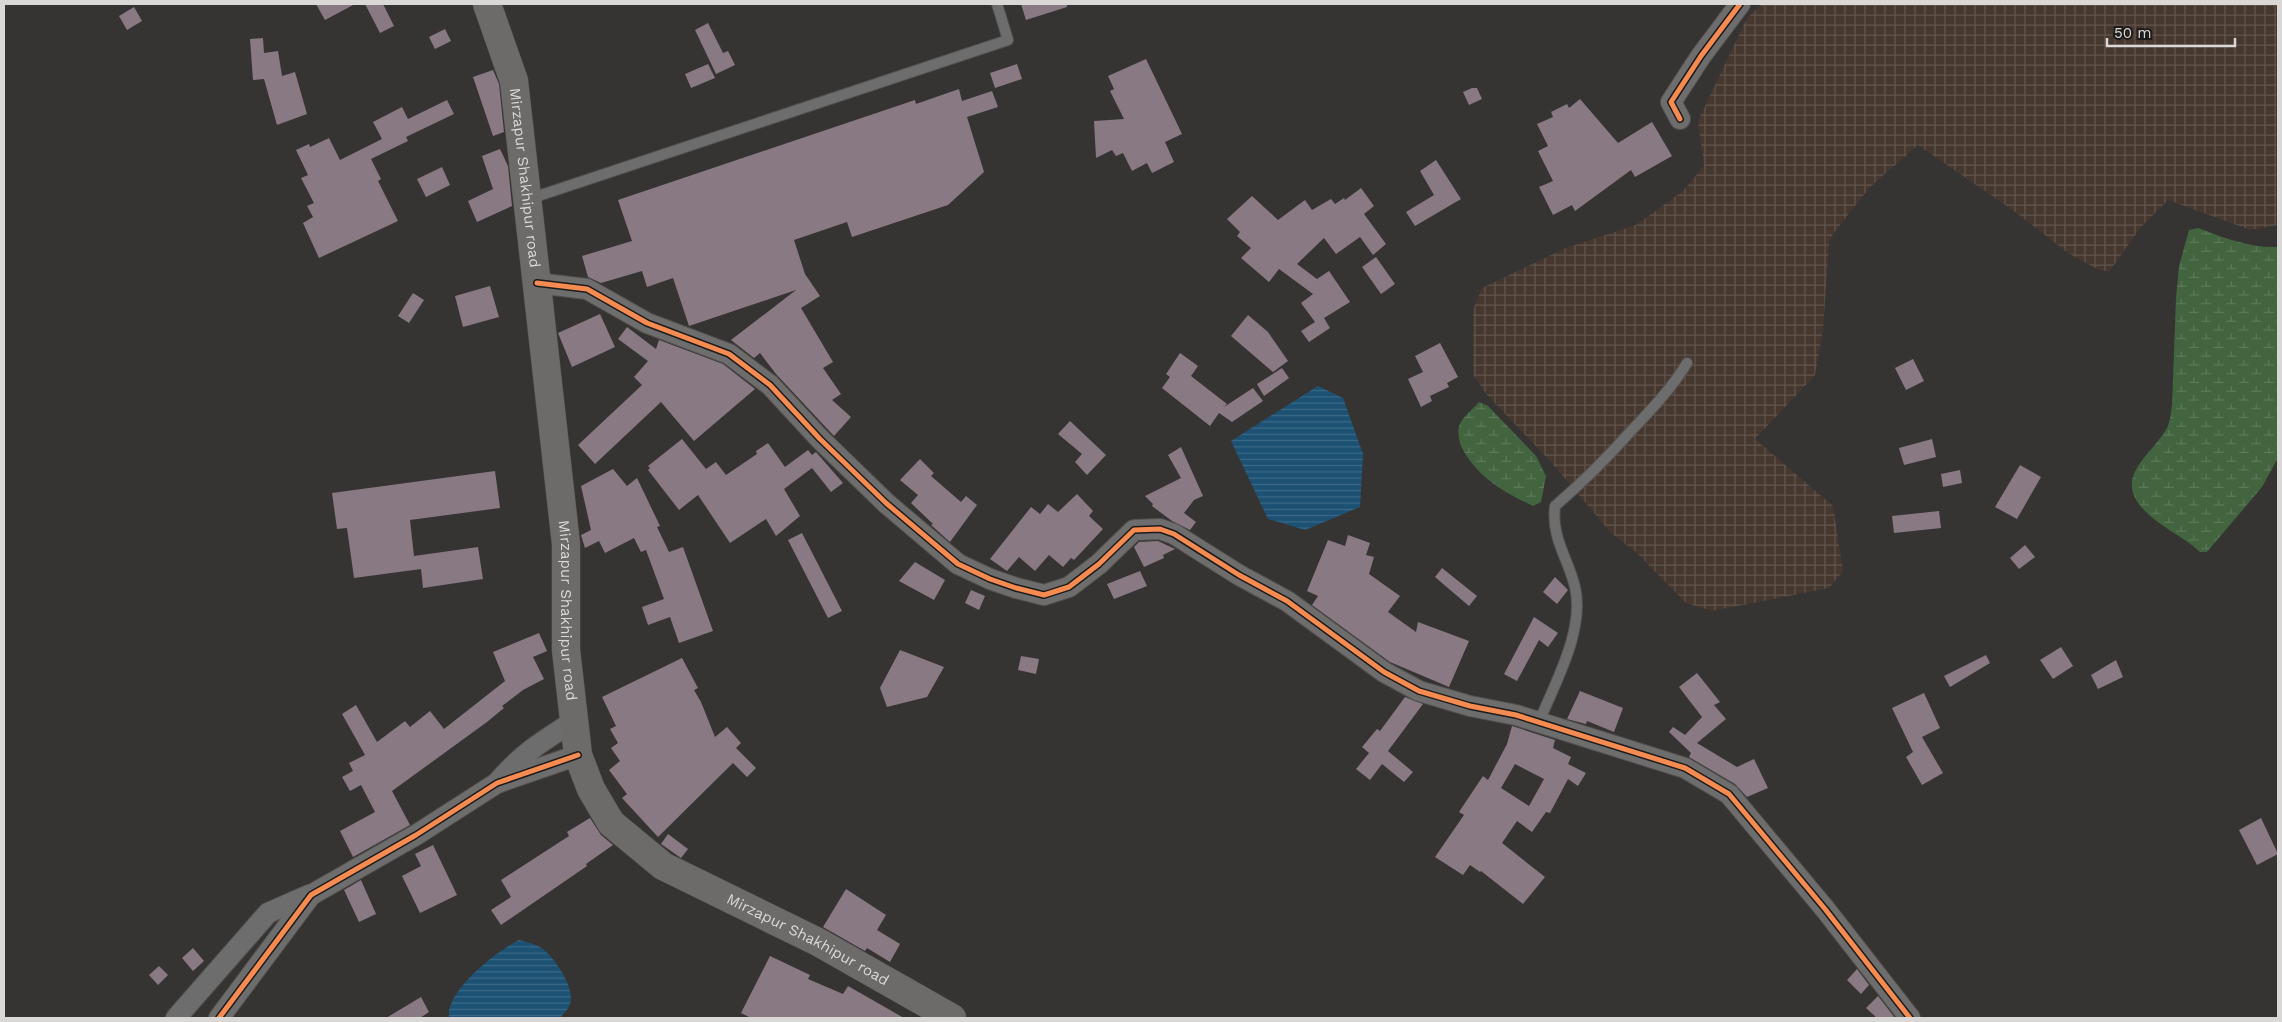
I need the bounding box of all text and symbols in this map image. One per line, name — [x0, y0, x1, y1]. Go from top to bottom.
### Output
scale bar — [2107, 15, 2234, 47]
text: 50 m — [2114, 24, 2151, 42]
street label: Mirzapur Shakhipur road — [506, 87, 544, 269]
street label: Mirzapur Shakhipur road — [554, 519, 581, 702]
street label: Mirzapur Shakhipur road — [724, 890, 892, 989]

